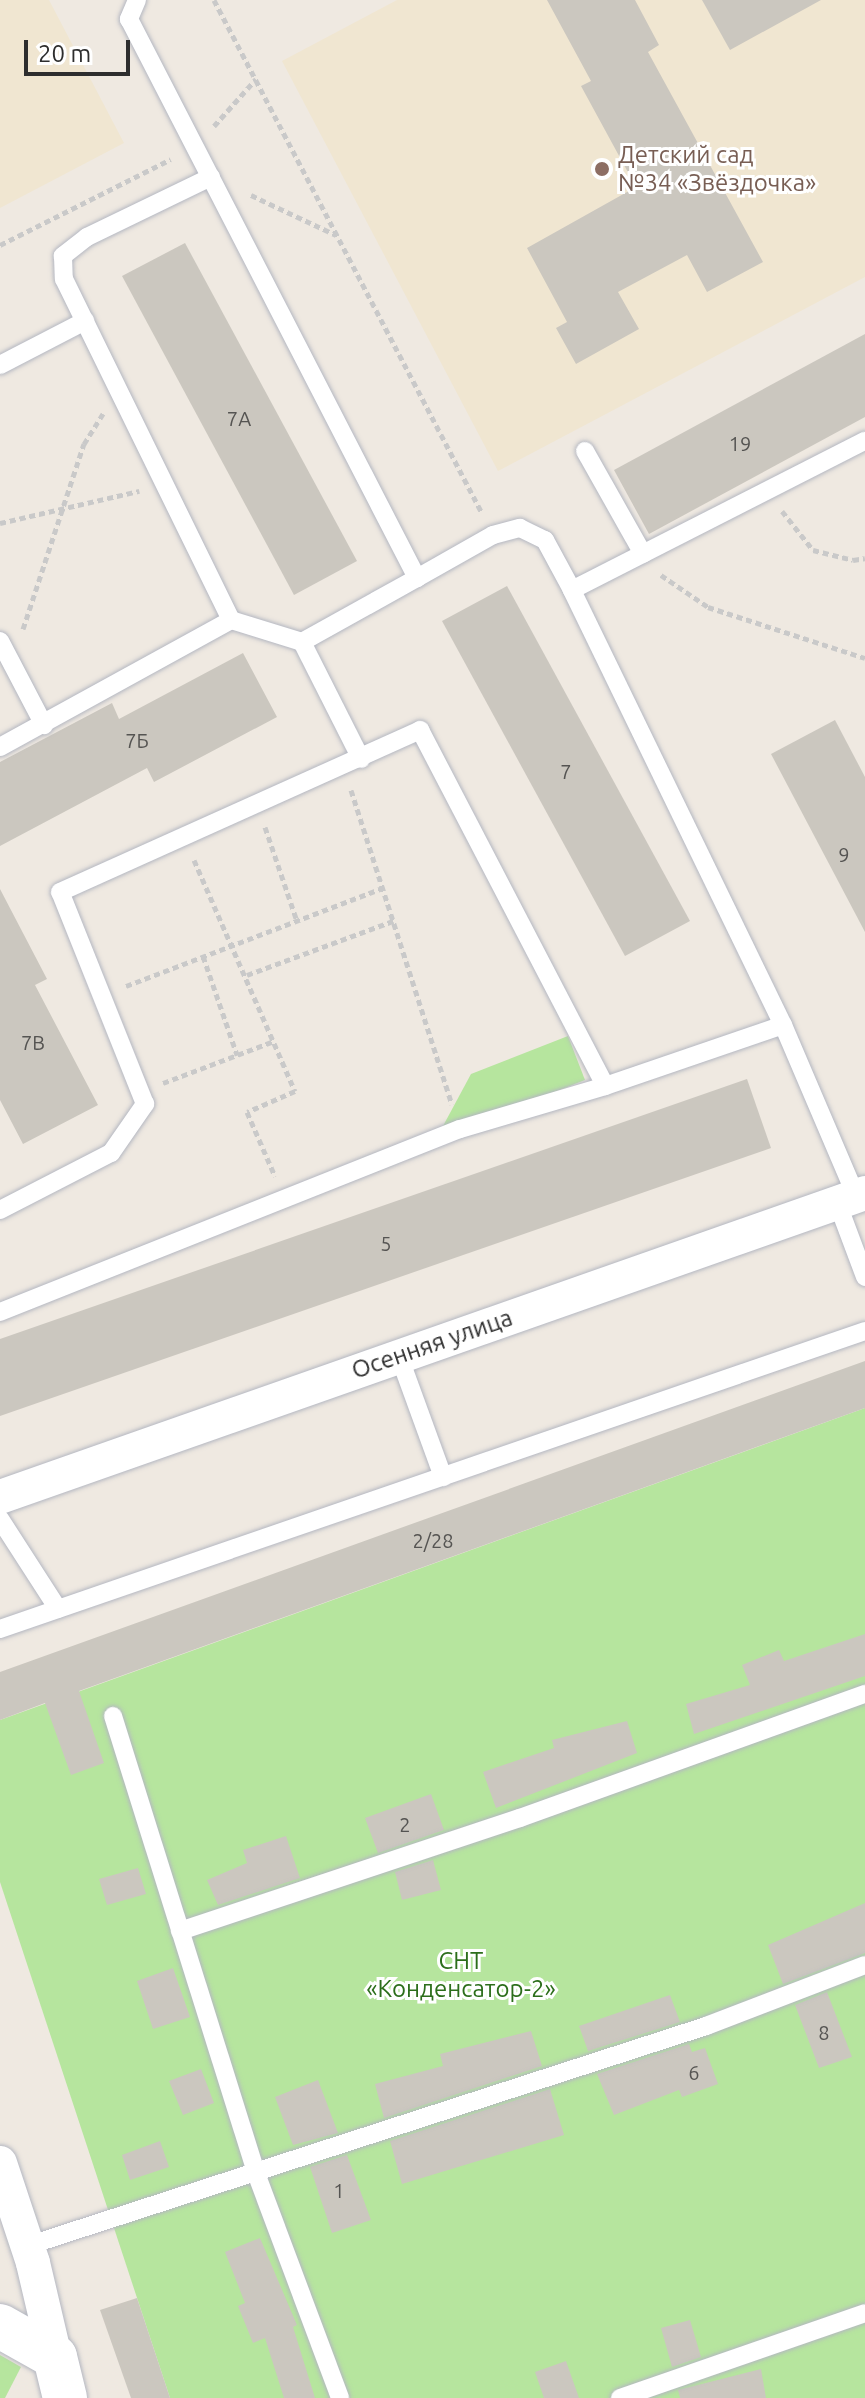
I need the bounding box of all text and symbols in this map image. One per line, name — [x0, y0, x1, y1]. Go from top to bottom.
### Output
scale bar — [28, 24, 134, 74]
text: 20 m — [38, 40, 91, 67]
place label: Детский сад №34 «Звёздочка» — [618, 141, 816, 197]
marker: Детский сад №34 «Звёздочка» — [593, 160, 611, 178]
house number: 7А — [227, 406, 251, 430]
house number: 19 — [729, 431, 751, 455]
house number: 7Б — [125, 728, 149, 752]
house number: 7 — [560, 759, 572, 783]
house number: 9 — [838, 842, 850, 866]
house number: 7В — [21, 1030, 45, 1054]
house number: 5 — [380, 1231, 392, 1255]
street label: Осенняя улица — [348, 1303, 516, 1385]
house number: 2/28 — [412, 1528, 454, 1552]
house number: 2 — [399, 1812, 411, 1836]
park label: СНТ «Конденсатор-2» — [366, 1947, 556, 2003]
house number: 8 — [818, 2020, 830, 2044]
house number: 6 — [688, 2060, 700, 2084]
house number: 1 — [333, 2178, 345, 2202]

